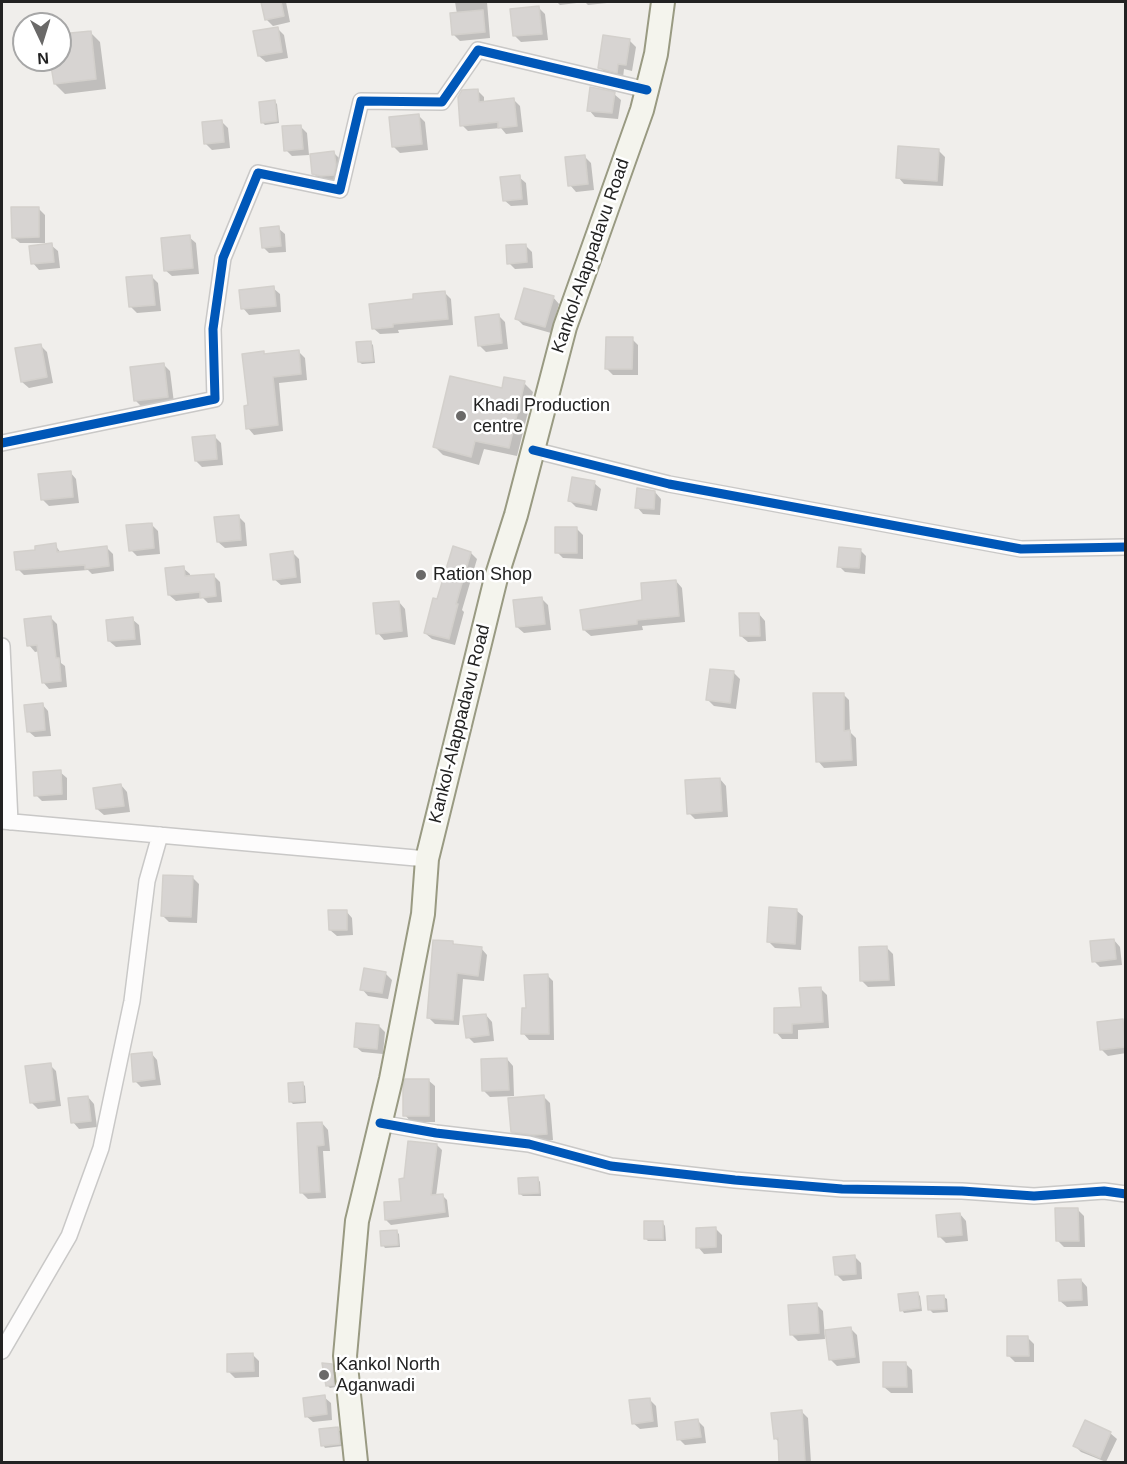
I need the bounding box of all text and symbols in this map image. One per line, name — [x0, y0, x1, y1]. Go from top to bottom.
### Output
north arrow — [12, 12, 72, 72]
text: N — [37, 50, 50, 67]
street label: Kankol-Alappadavu Road — [548, 156, 634, 356]
place label: Khadi Production centre — [473, 395, 610, 438]
marker: Khadi Production centre — [454, 409, 468, 423]
place label: Ration Shop — [433, 564, 532, 586]
marker: Ration Shop — [414, 568, 428, 582]
street label: Kankol-Alappadavu Road — [425, 622, 495, 826]
place label: Kankol North Aganwadi — [336, 1354, 440, 1396]
marker: Kankol North Aganwadi — [317, 1368, 331, 1382]

